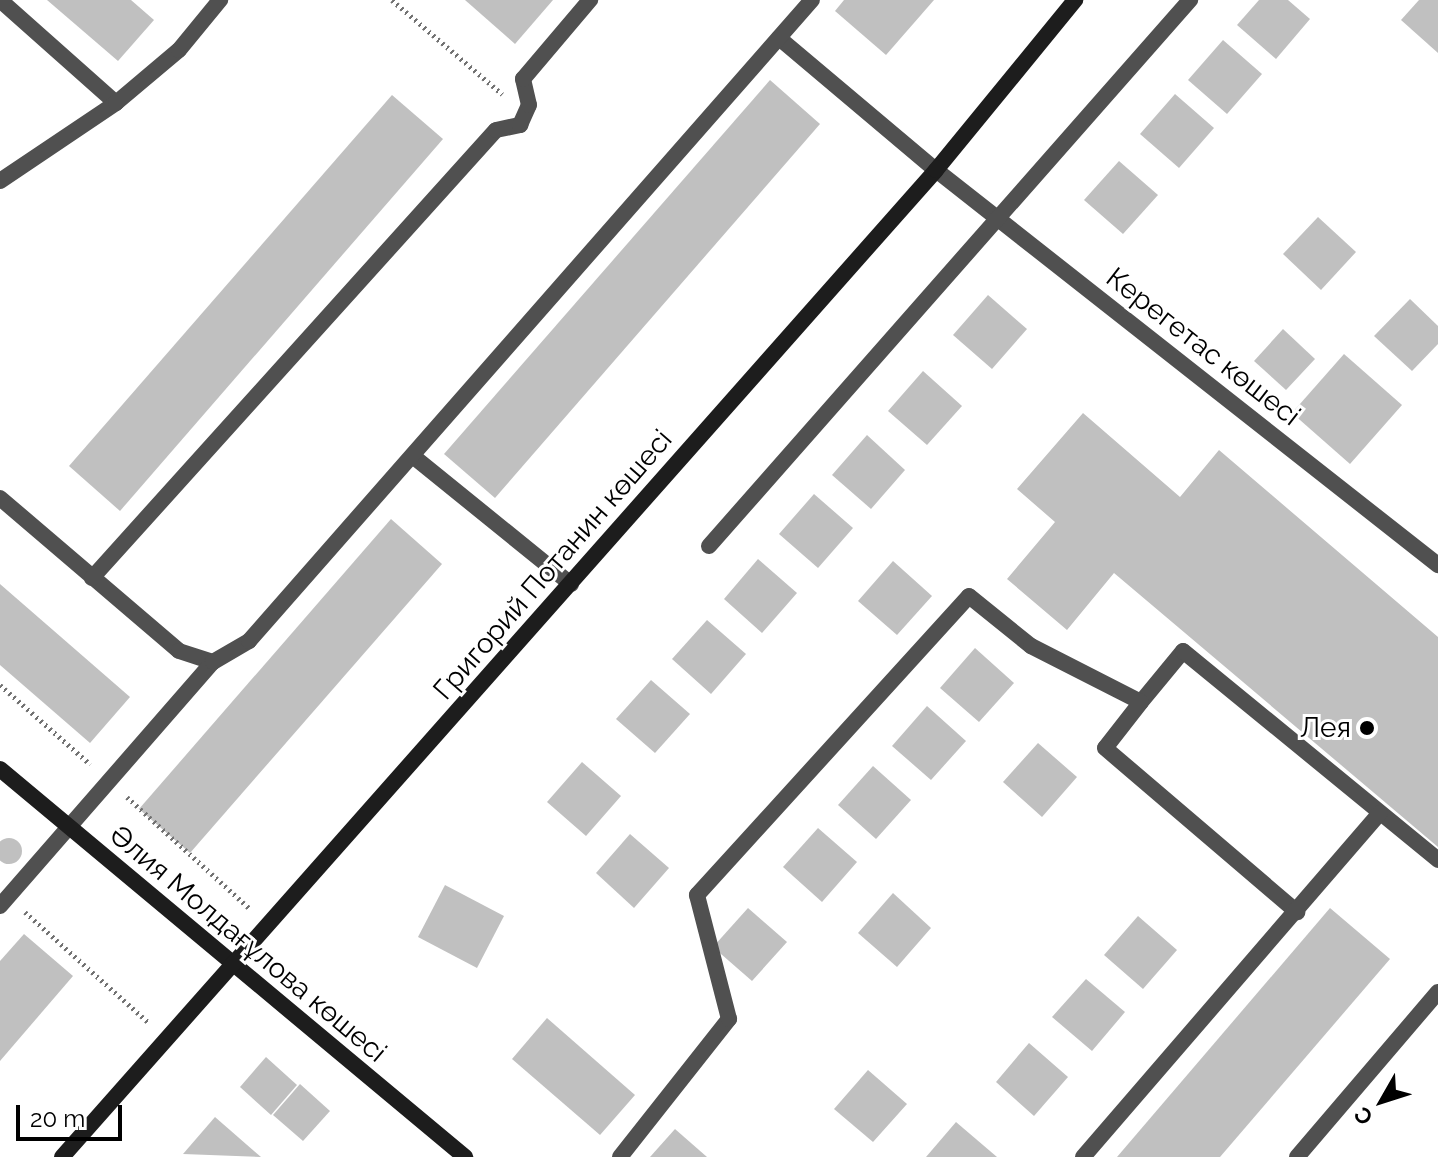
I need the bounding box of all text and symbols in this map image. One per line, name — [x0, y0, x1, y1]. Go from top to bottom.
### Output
street label: Керегетас көшесі — [1099, 261, 1307, 433]
street label: Григорий Потанин көшесі — [427, 423, 679, 707]
place label: Лея — [1300, 711, 1351, 745]
marker: Лея — [1358, 719, 1376, 737]
street label: Әлия Молдағұлова көшесі — [103, 818, 393, 1070]
north arrow — [1342, 1061, 1422, 1141]
scale bar — [20, 1089, 126, 1139]
text: С — [1348, 1102, 1378, 1130]
text: 20 m — [30, 1104, 85, 1133]

